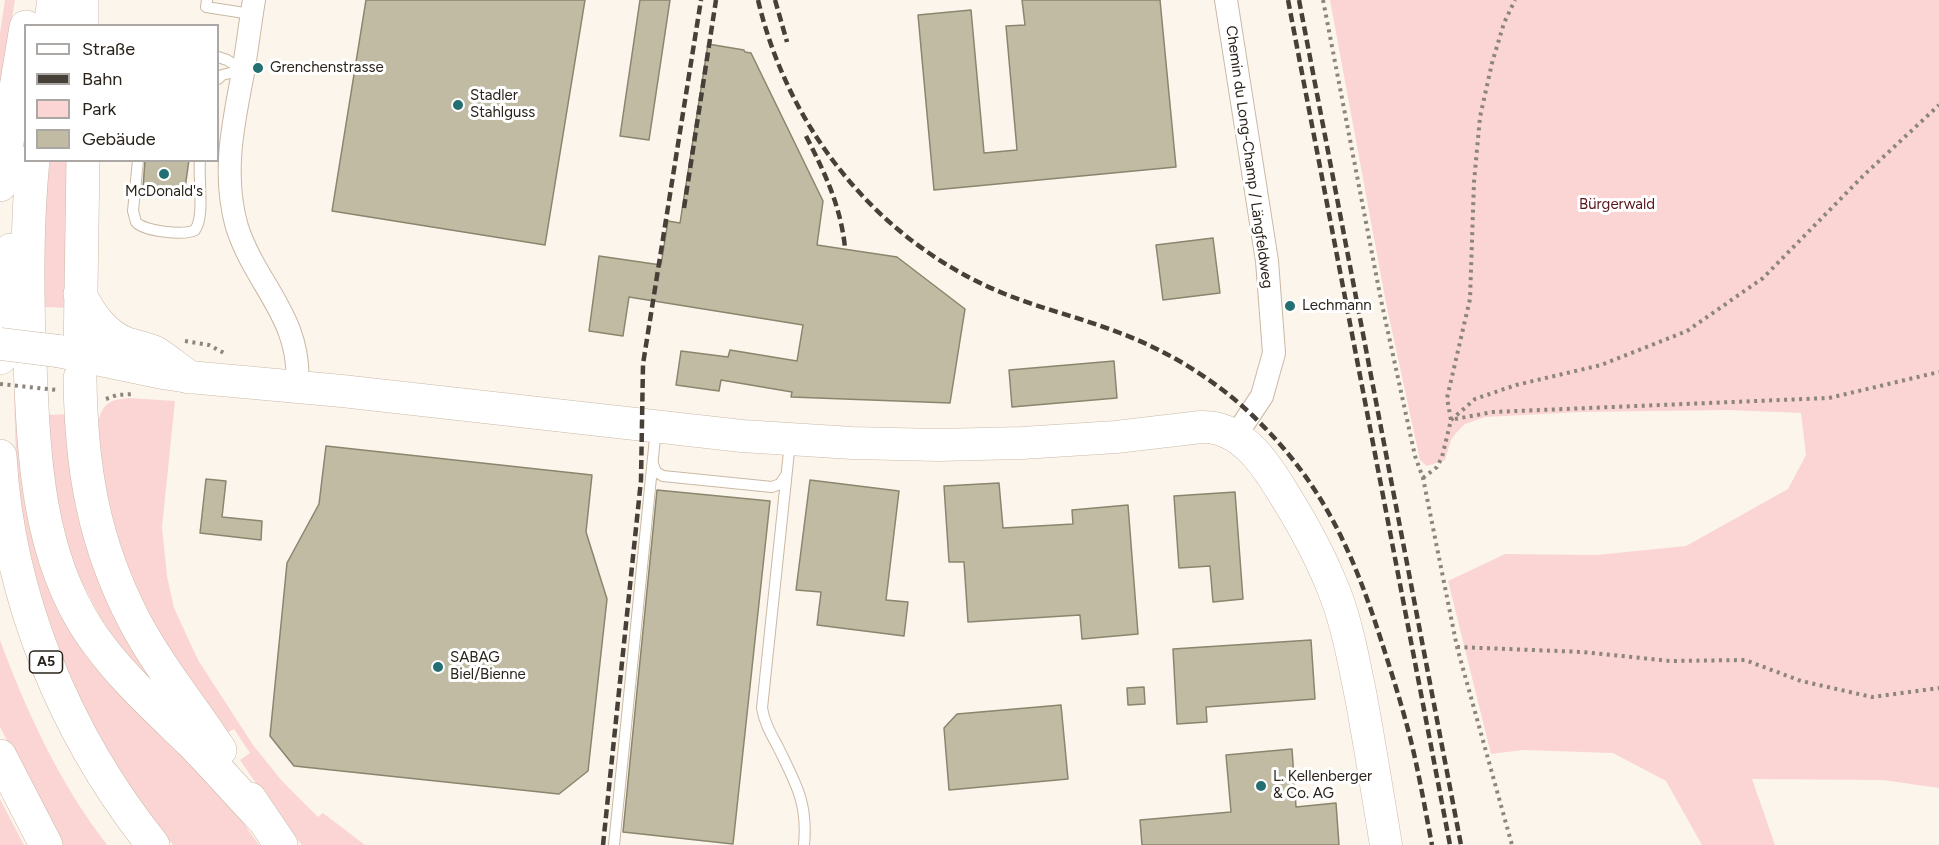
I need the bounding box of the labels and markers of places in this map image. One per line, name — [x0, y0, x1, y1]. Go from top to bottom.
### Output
place label: Grenchenstrasse — [270, 59, 384, 77]
marker: Grenchenstrasse — [251, 61, 265, 75]
place label: Stadler Stahlguss — [470, 87, 535, 122]
marker: Stadler Stahlguss — [451, 98, 465, 112]
marker: McDonald's — [157, 167, 171, 181]
place label: McDonald's — [125, 183, 203, 201]
place label: Lechmann — [1302, 297, 1372, 315]
marker: Lechmann — [1283, 299, 1297, 313]
place label: SABAG Biel/Bienne — [450, 649, 526, 684]
marker: SABAG Biel/Bienne — [431, 660, 445, 674]
place label: L. Kellenberger & Co. AG — [1273, 768, 1372, 803]
marker: L. Kellenberger & Co. AG — [1254, 779, 1268, 793]

